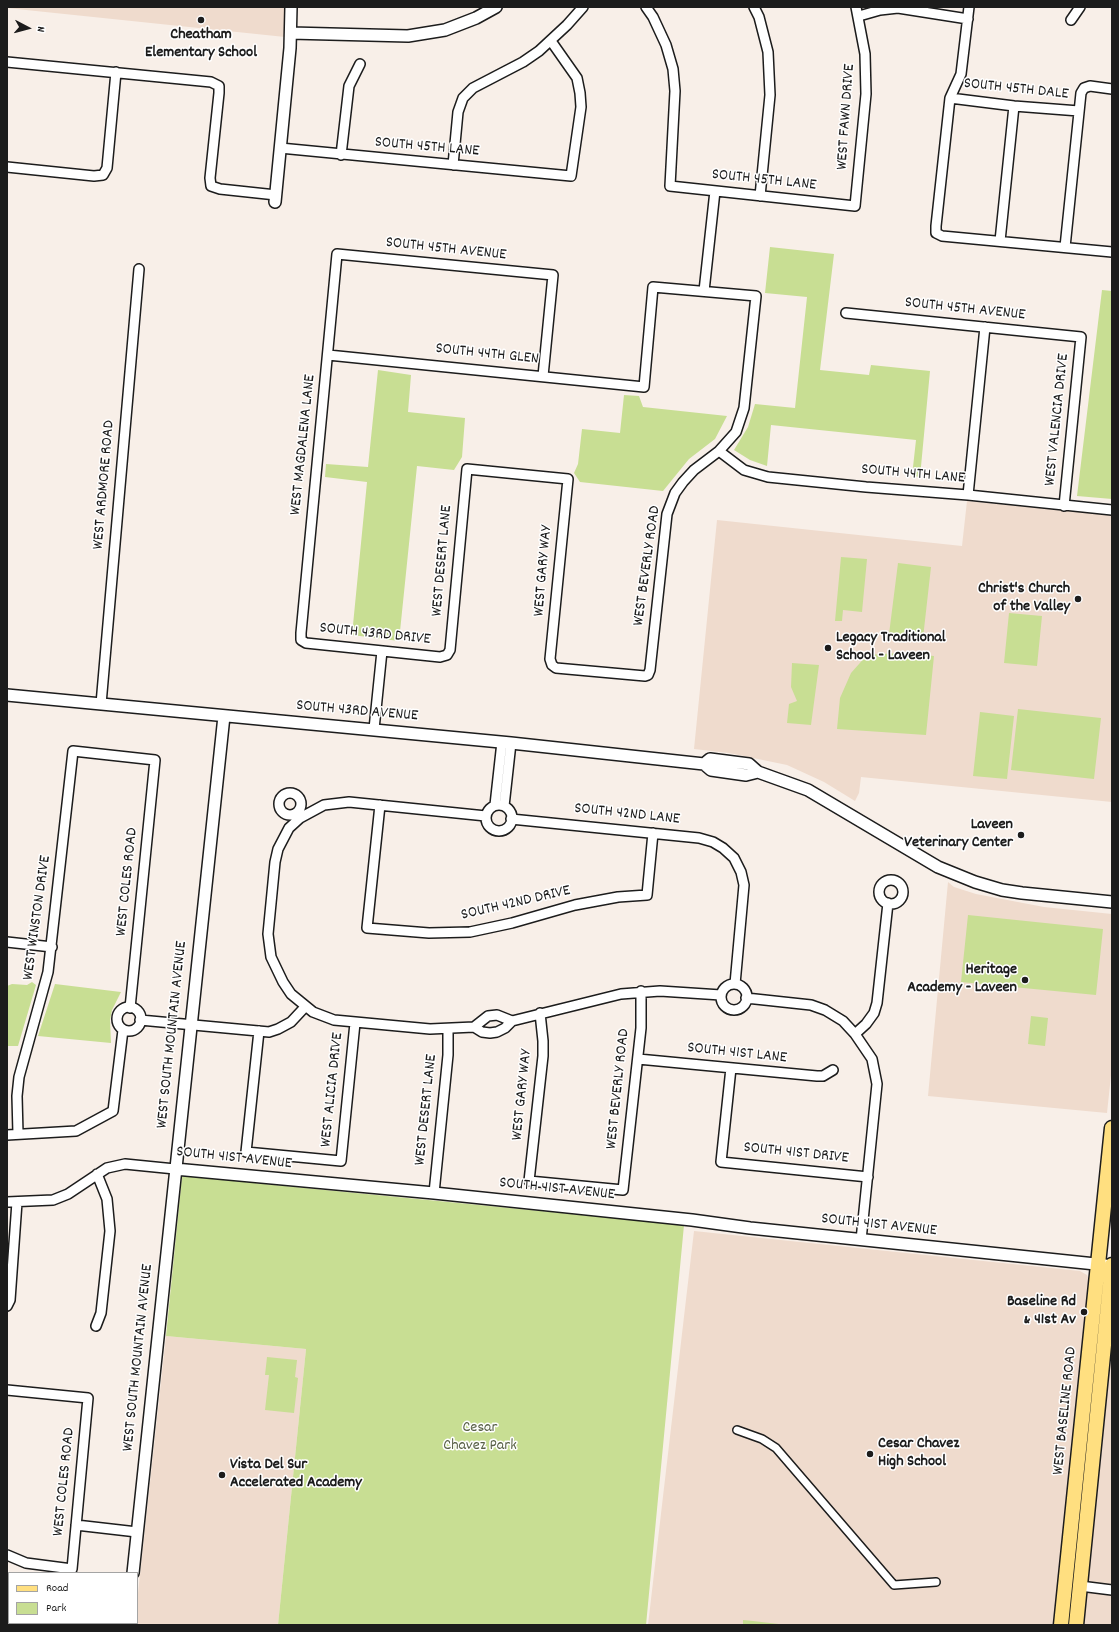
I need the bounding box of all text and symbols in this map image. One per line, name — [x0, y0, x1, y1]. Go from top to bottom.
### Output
north arrow — [8, 8, 48, 48]
marker: Cheatham Elementary School — [196, 15, 206, 25]
text: N — [32, 26, 48, 33]
place label: Cheatham Elementary School — [145, 26, 257, 64]
street label: WEST FAWN DRIVE — [834, 63, 860, 171]
street label: SOUTH 45TH DALE — [963, 75, 1069, 105]
street label: SOUTH 45TH LANE — [374, 134, 480, 162]
street label: SOUTH 45TH LANE — [711, 166, 817, 196]
street label: SOUTH 45TH AVENUE — [385, 234, 507, 266]
street label: SOUTH 45TH AVENUE — [904, 294, 1026, 326]
street label: SOUTH 44TH GLEN — [435, 340, 539, 370]
street label: WEST VALENCIA DRIVE — [1042, 353, 1074, 487]
street label: WEST MAGDALENA LANE — [287, 374, 321, 516]
street label: WEST ARDMORE ROAD — [90, 420, 120, 550]
street label: SOUTH 44TH LANE — [860, 461, 966, 489]
street label: WEST DESERT LANE — [429, 505, 457, 617]
street label: WEST BEVERLY ROAD — [630, 505, 666, 627]
street label: WEST GARY WAY — [530, 525, 558, 617]
place label: Christ's Church of the Valley — [978, 580, 1070, 618]
marker: Christ's Church of the Valley — [1073, 594, 1083, 604]
street label: SOUTH 43RD DRIVE — [318, 620, 432, 650]
place label: Legacy Traditional School - Laveen — [836, 629, 946, 667]
marker: Legacy Traditional School - Laveen — [823, 643, 833, 653]
street label: SOUTH 43RD AVENUE — [295, 697, 419, 727]
street label: SOUTH 42ND LANE — [573, 800, 681, 830]
place label: Laveen Veterinary Center — [904, 816, 1013, 854]
street label: WEST COLES ROAD — [113, 827, 143, 937]
marker: Laveen Veterinary Center — [1016, 830, 1026, 840]
street label: WEST WINSTON DRIVE — [20, 854, 56, 982]
street label: SOUTH 42ND DRIVE — [459, 882, 573, 926]
street label: WEST SOUTH MOUNTAIN AVENUE — [154, 940, 192, 1130]
place label: Heritage Academy - Laveen — [907, 961, 1017, 999]
marker: Heritage Academy - Laveen — [1020, 975, 1030, 985]
street label: WEST BEVERLY ROAD — [603, 1028, 635, 1150]
street label: WEST ALICIA DRIVE — [317, 1032, 349, 1148]
street label: SOUTH 41ST LANE — [686, 1039, 788, 1069]
street label: WEST GARY WAY — [509, 1049, 537, 1141]
street label: WEST DESERT LANE — [412, 1053, 442, 1167]
street label: SOUTH 41ST DRIVE — [743, 1139, 849, 1169]
street label: SOUTH 41ST AVENUE — [175, 1143, 293, 1175]
street label: SOUTH 41ST AVENUE — [498, 1174, 616, 1206]
street label: SOUTH 41ST AVENUE — [820, 1210, 938, 1242]
street label: WEST SOUTH MOUNTAIN AVENUE — [120, 1263, 158, 1453]
place label: Baseline Rd & 41st Av — [1007, 1293, 1076, 1331]
marker: Baseline Rd & 41st Av — [1079, 1307, 1089, 1317]
street label: WEST BASELINE ROAD — [1050, 1346, 1082, 1476]
park label: Cesar Chavez Park — [443, 1419, 517, 1457]
street label: WEST COLES ROAD — [50, 1427, 80, 1537]
place label: Cesar Chavez High School — [878, 1435, 959, 1473]
marker: Cesar Chavez High School — [865, 1449, 875, 1459]
place label: Vista Del Sur Accelerated Academy — [230, 1456, 362, 1494]
marker: Vista Del Sur Accelerated Academy — [217, 1470, 227, 1480]
legend — [8, 1572, 138, 1624]
text: Road — [46, 1580, 68, 1597]
text: Park — [46, 1600, 66, 1617]

